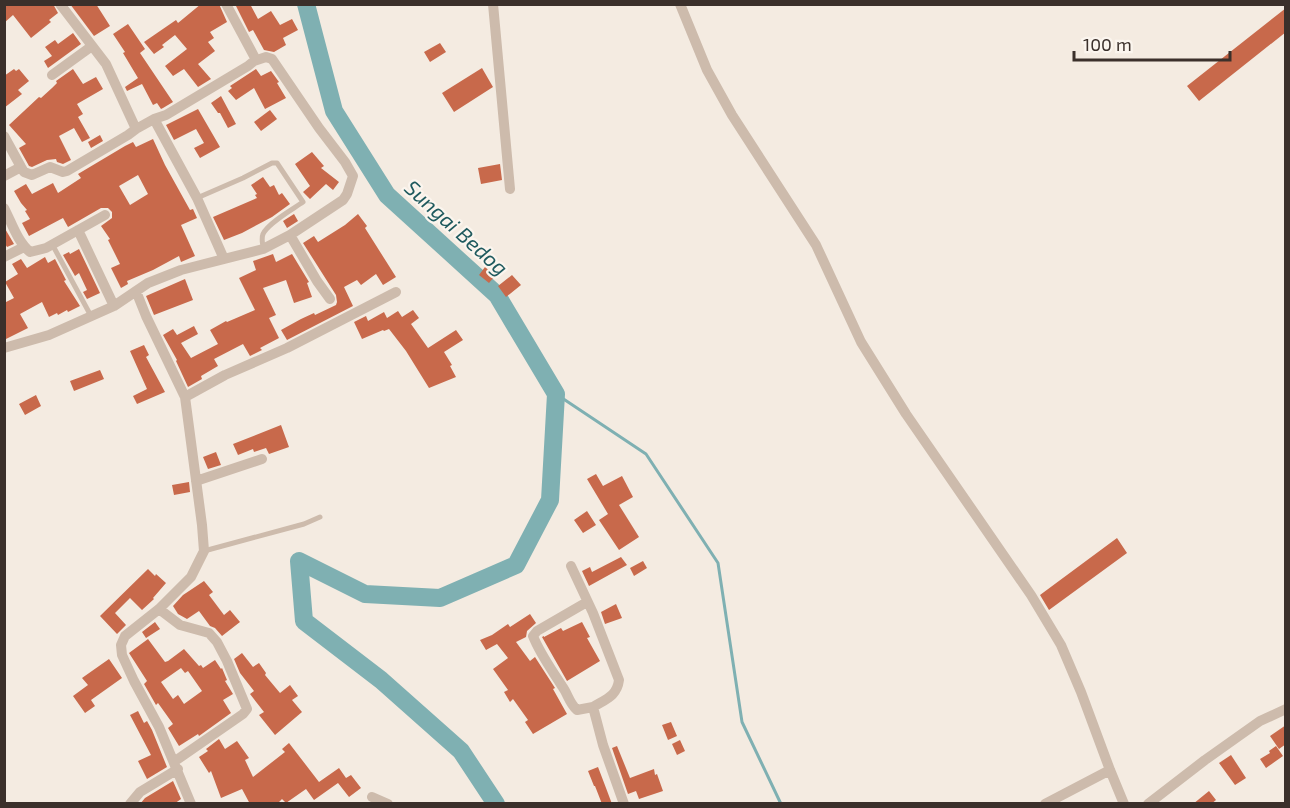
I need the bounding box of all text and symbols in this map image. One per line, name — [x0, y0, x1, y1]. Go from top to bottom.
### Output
scale bar — [1074, 24, 1230, 62]
text: 100 m — [1083, 33, 1132, 55]
water label: Sungai Bedog — [400, 174, 514, 280]

